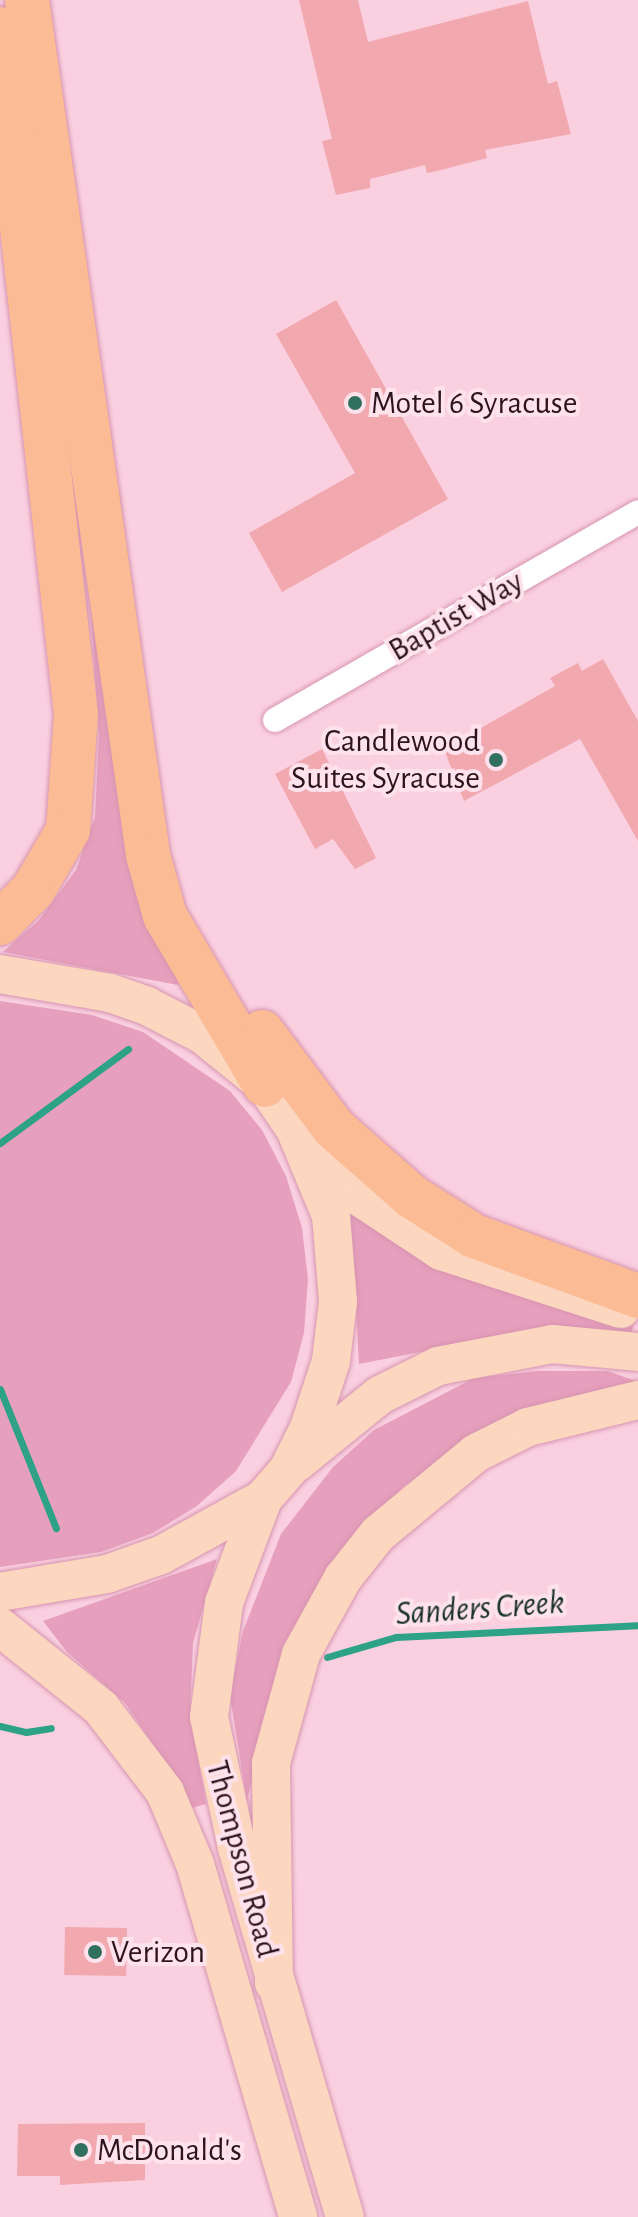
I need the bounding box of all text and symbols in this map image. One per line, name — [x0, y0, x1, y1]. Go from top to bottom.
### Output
place label: Motel 6 Syracuse — [371, 384, 577, 422]
marker: Motel 6 Syracuse — [346, 394, 364, 412]
street label: Baptist Way — [382, 562, 530, 670]
place label: Candlewood Suites Syracuse — [291, 723, 480, 798]
marker: Candlewood Suites Syracuse — [487, 751, 505, 769]
water label: Sanders Creek — [394, 1583, 566, 1635]
street label: Thompson Road — [197, 1756, 287, 1962]
place label: Verizon — [111, 1933, 205, 1971]
marker: Verizon — [86, 1943, 104, 1961]
place label: McDonald's — [97, 2131, 242, 2169]
marker: McDonald's — [72, 2141, 90, 2159]

